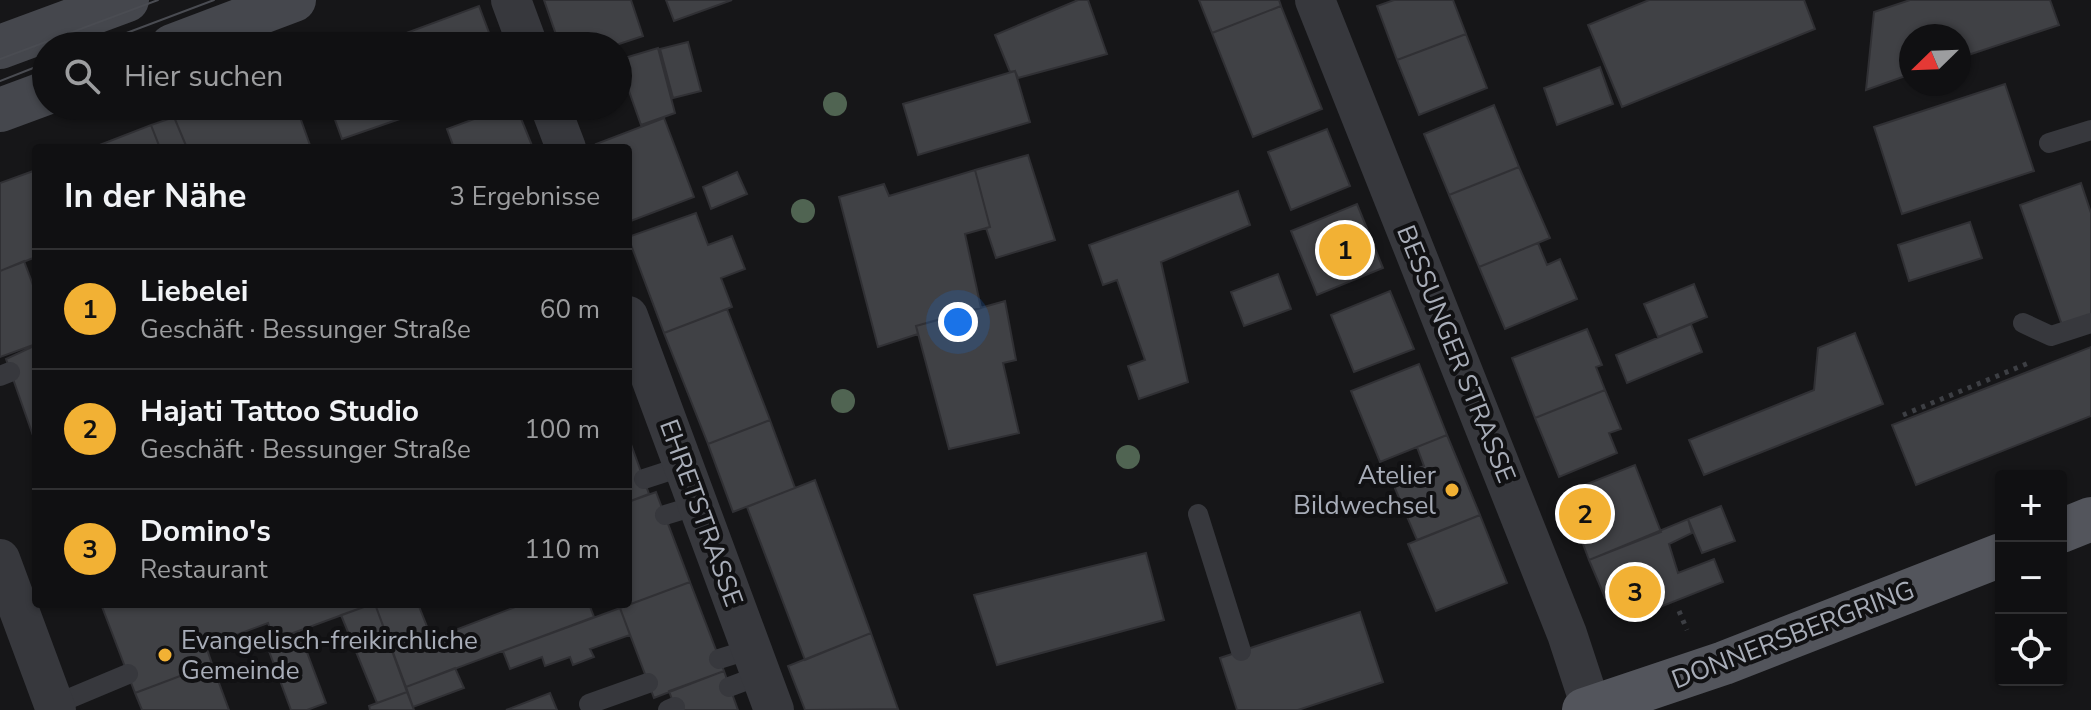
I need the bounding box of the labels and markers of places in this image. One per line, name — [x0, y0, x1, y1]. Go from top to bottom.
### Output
pin: 1 — [1319, 220, 1371, 280]
place label: Atelier Bildwechsel — [1293, 458, 1437, 523]
marker: Atelier Bildwechsel — [1443, 481, 1461, 499]
pin: 2 — [1559, 484, 1611, 544]
pin: 3 — [1609, 562, 1661, 622]
place label: Evangelisch-freikirchliche Gemeinde — [181, 623, 478, 688]
marker: Evangelisch-freikirchliche Gemeinde — [156, 646, 174, 664]

